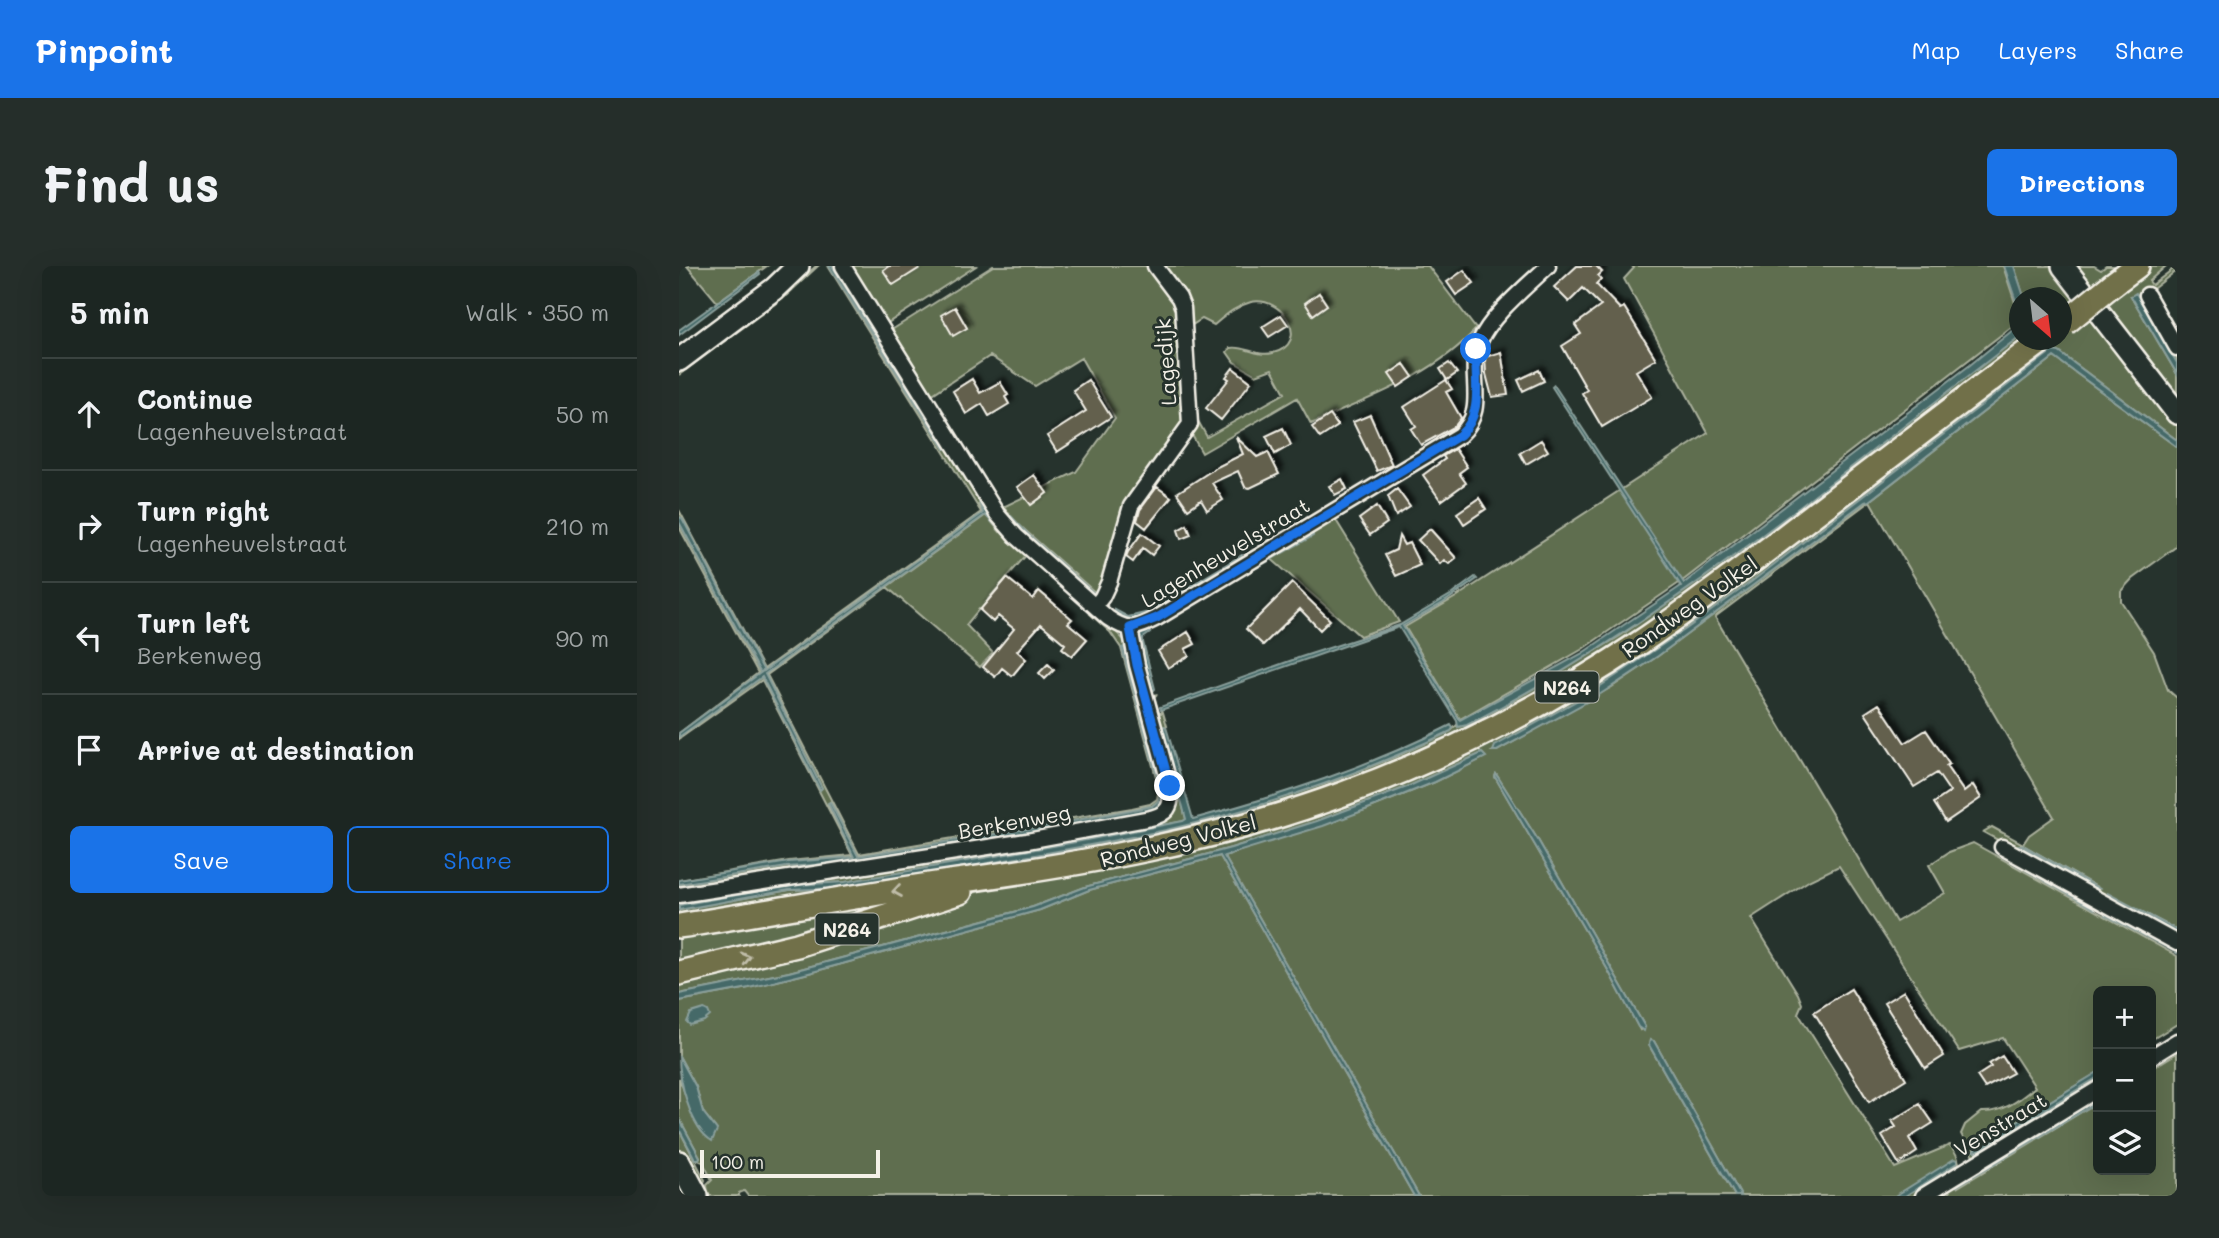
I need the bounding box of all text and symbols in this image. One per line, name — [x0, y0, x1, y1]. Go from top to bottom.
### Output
text: Pinpoint — [35, 28, 173, 71]
text: Map — [1912, 34, 1960, 65]
text: Layers — [1998, 34, 2077, 65]
text: Share — [2115, 34, 2184, 65]
button: Directions — [1987, 149, 2177, 216]
text: Find us — [42, 151, 220, 214]
north arrow — [2009, 287, 2072, 350]
text: 5 min — [70, 292, 150, 332]
text: Walk · 350 m — [465, 297, 609, 327]
street label: Lagedijk — [1148, 318, 1182, 406]
route start — [1460, 333, 1491, 364]
text: Continue — [137, 382, 253, 416]
icon: ahead — [70, 395, 108, 433]
text: 50 m — [556, 399, 609, 429]
text: Lagenheuvelstraat — [137, 416, 347, 446]
street label: Lagenheuvelstraat — [1136, 491, 1314, 613]
text: Turn right — [137, 494, 270, 528]
icon: right — [70, 507, 108, 545]
text: 210 m — [546, 511, 609, 541]
text: Lagenheuvelstraat — [137, 528, 347, 558]
street label: Rondweg Volkel — [1616, 549, 1762, 663]
text: Turn left — [137, 606, 250, 640]
icon: left — [70, 619, 108, 657]
text: 90 m — [556, 623, 609, 653]
text: Berkenweg — [137, 640, 262, 670]
road number: N264 — [1535, 672, 1599, 702]
icon: arrive — [70, 731, 108, 769]
text: Arrive at destination — [137, 733, 414, 767]
route end — [1154, 770, 1185, 801]
street label: Berkenweg — [956, 798, 1072, 844]
street label: Rondweg Volkel — [1097, 808, 1259, 872]
button: Save — [70, 826, 333, 893]
button: Share — [347, 826, 609, 893]
one-way arrow — [891, 883, 903, 898]
road number: N264 — [815, 914, 879, 944]
one-way arrow — [739, 952, 751, 966]
map controls — [2093, 986, 2156, 1175]
button: + — [2093, 986, 2156, 1049]
button: − — [2093, 1049, 2156, 1112]
street label: Venstraat — [1949, 1086, 2051, 1162]
button: layers — [2093, 1112, 2156, 1175]
scale bar — [700, 1147, 880, 1179]
text: 100 m — [711, 1149, 764, 1174]

